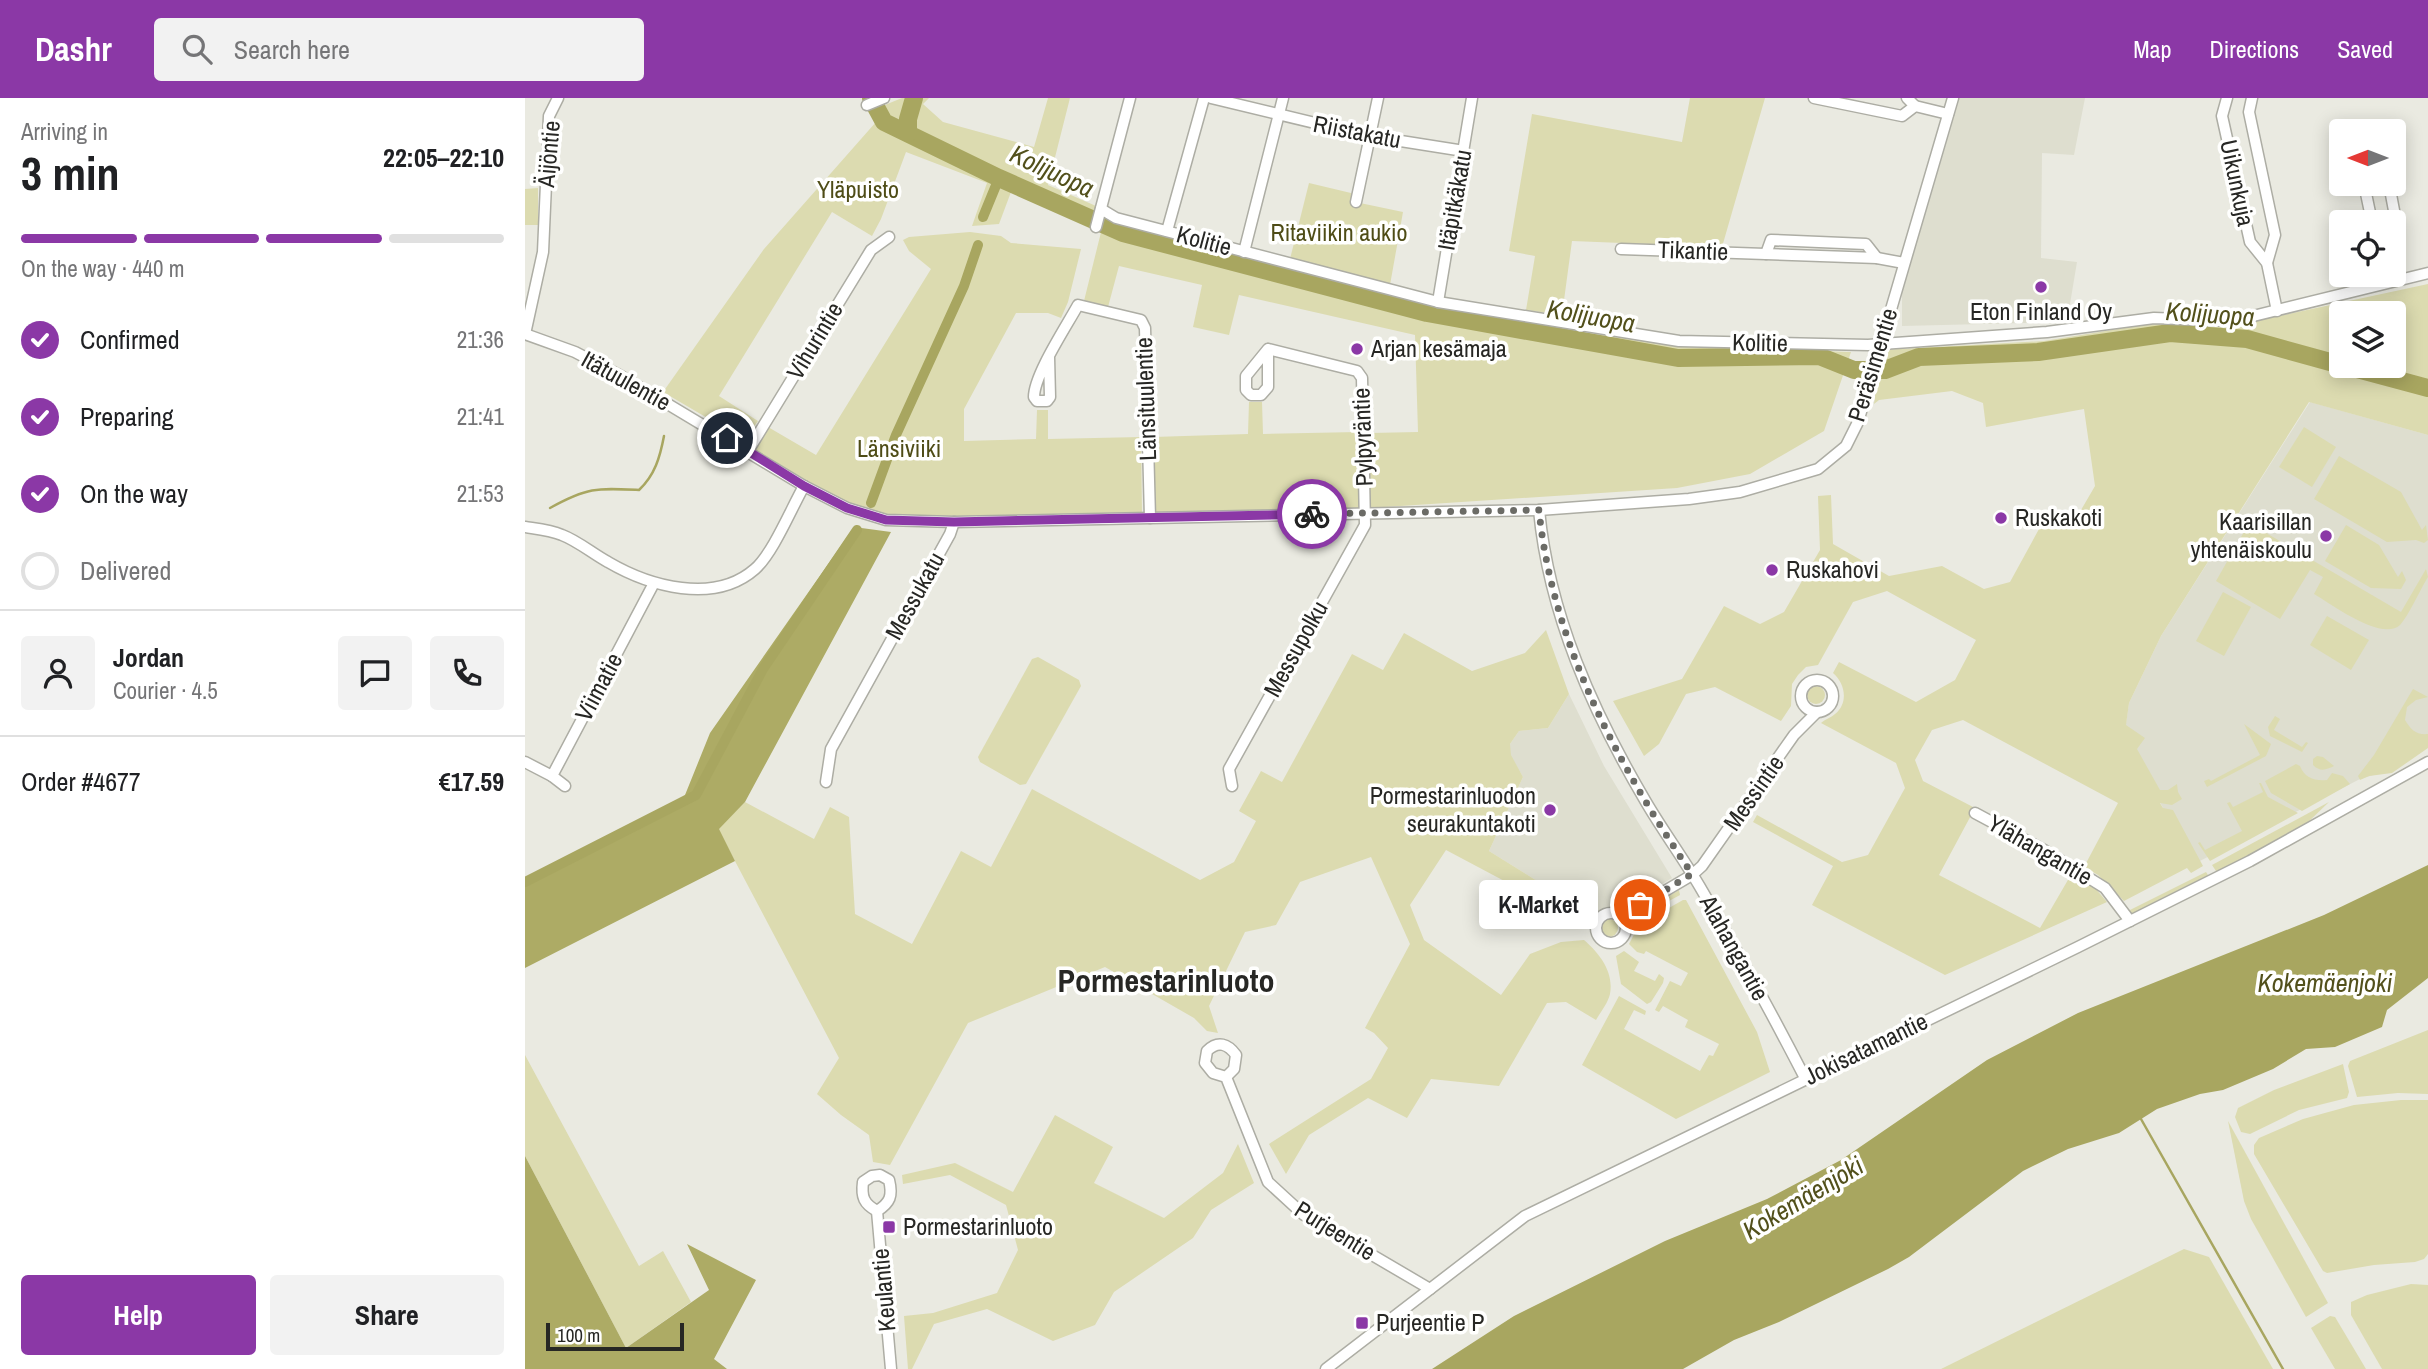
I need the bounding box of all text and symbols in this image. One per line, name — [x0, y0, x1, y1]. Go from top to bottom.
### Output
search box — [154, 18, 644, 81]
text: Dashr — [35, 27, 112, 71]
icon: search — [178, 30, 216, 68]
text: Search here — [234, 32, 350, 67]
text: Map — [2133, 33, 2171, 65]
text: Directions — [2209, 33, 2299, 65]
text: Saved — [2337, 33, 2393, 65]
street label: Riistakatu — [1311, 107, 1404, 155]
text: Arriving in — [21, 116, 108, 147]
street label: Äijöntie — [529, 119, 567, 190]
north arrow — [2329, 119, 2406, 196]
map controls — [2329, 119, 2406, 378]
water label: Kolijuopa — [1005, 136, 1100, 205]
street label: Uikunkuja — [2213, 137, 2263, 229]
text: 22:05–22:10 — [383, 140, 504, 175]
text: 3 min — [21, 142, 120, 204]
street label: Itäpitkäkatu — [1429, 147, 1479, 253]
park label: Yläpuisto — [817, 173, 899, 205]
button: locate — [2329, 210, 2406, 287]
park label: Ritaviikin aukio — [1271, 216, 1407, 248]
street label: Kolitie — [1173, 217, 1235, 263]
street label: Tikantie — [1657, 233, 1729, 267]
text: On the way · 440 m — [21, 253, 185, 284]
marker: Eton Finland Oy — [2033, 279, 2049, 295]
water label: Kolijuopa — [1544, 291, 1638, 340]
water label: Kolijuopa — [2164, 293, 2256, 334]
place label: Eton Finland Oy — [1970, 295, 2112, 327]
street label: Vihurintie — [779, 296, 850, 385]
button: layers — [2329, 301, 2406, 378]
street label: Peräsimentie — [1840, 304, 1904, 425]
icon: check — [21, 321, 59, 359]
text: Confirmed — [80, 322, 180, 357]
text: 21:36 — [457, 324, 504, 355]
street label: Kolitie — [1732, 326, 1788, 358]
place label: Arjan kesämaja — [1370, 332, 1507, 364]
street label: Länsituulentie — [1127, 337, 1163, 461]
marker: Arjan kesämaja — [1349, 341, 1365, 357]
street label: Itätuulentie — [576, 343, 677, 418]
street label: Pylpyräntie — [1344, 387, 1380, 487]
icon: check — [21, 398, 59, 436]
text: Preparing — [80, 399, 174, 434]
text: 21:41 — [457, 401, 504, 432]
pin — [697, 408, 757, 468]
icon: home — [708, 419, 746, 457]
park label: Länsiviiki — [857, 432, 941, 464]
icon: check — [21, 475, 59, 513]
text: On the way — [80, 476, 188, 511]
text: 21:53 — [457, 478, 504, 509]
courier — [1277, 479, 1347, 549]
icon: bike — [1293, 495, 1331, 533]
place label: Ruskakoti — [2015, 501, 2103, 533]
place label: Kaarisillan yhtenäiskoulu — [2191, 505, 2312, 565]
marker: Ruskakoti — [1993, 510, 2009, 526]
marker: Kaarisillan yhtenäiskoulu — [2318, 528, 2334, 544]
street label: Messukatu — [877, 546, 951, 645]
text: Delivered — [80, 553, 171, 588]
place label: Ruskahovi — [1786, 553, 1879, 585]
marker: Ruskahovi — [1764, 562, 1780, 578]
street label: Messupolku — [1256, 595, 1335, 702]
button: person — [21, 636, 95, 710]
button: chat — [338, 636, 412, 710]
button: phone — [430, 636, 504, 710]
text: Jordan — [113, 640, 184, 675]
street label: Viimatie — [567, 647, 629, 726]
text: Courier · 4.5 — [113, 675, 218, 706]
street label: Messintie — [1716, 748, 1791, 837]
text: Order #4677 — [21, 764, 141, 799]
text: €17.59 — [439, 764, 504, 799]
place label: Pormestarinluodon seurakuntakoti — [1370, 779, 1536, 839]
marker: Pormestarinluodon seurakuntakoti — [1542, 802, 1558, 818]
street label: Ylähangantie — [1982, 806, 2099, 892]
pin — [1610, 875, 1670, 935]
callout: K-Market — [1479, 880, 1598, 930]
icon: bag — [1621, 886, 1659, 924]
street label: Alahangantie — [1692, 888, 1777, 1006]
text: K-Market — [1498, 889, 1579, 920]
district label: Pormestarinluoto — [1057, 959, 1275, 1002]
water label: Kokemäenjoki — [2257, 965, 2393, 1000]
street label: Jokisatamantie — [1799, 1004, 1933, 1092]
water label: Kokemäenjoki — [1736, 1148, 1870, 1247]
street label: Purjeentie — [1289, 1193, 1382, 1267]
place label: Pormestarinluoto — [903, 1210, 1053, 1242]
marker: Pormestarinluoto — [881, 1219, 897, 1235]
street label: Keulantie — [863, 1247, 903, 1333]
button: Help — [21, 1275, 256, 1355]
button: Share — [270, 1275, 504, 1355]
place label: Purjeentie P — [1376, 1306, 1484, 1338]
marker: Purjeentie P — [1354, 1315, 1370, 1331]
scale bar — [546, 1320, 684, 1352]
text: 100 m — [557, 1322, 600, 1348]

